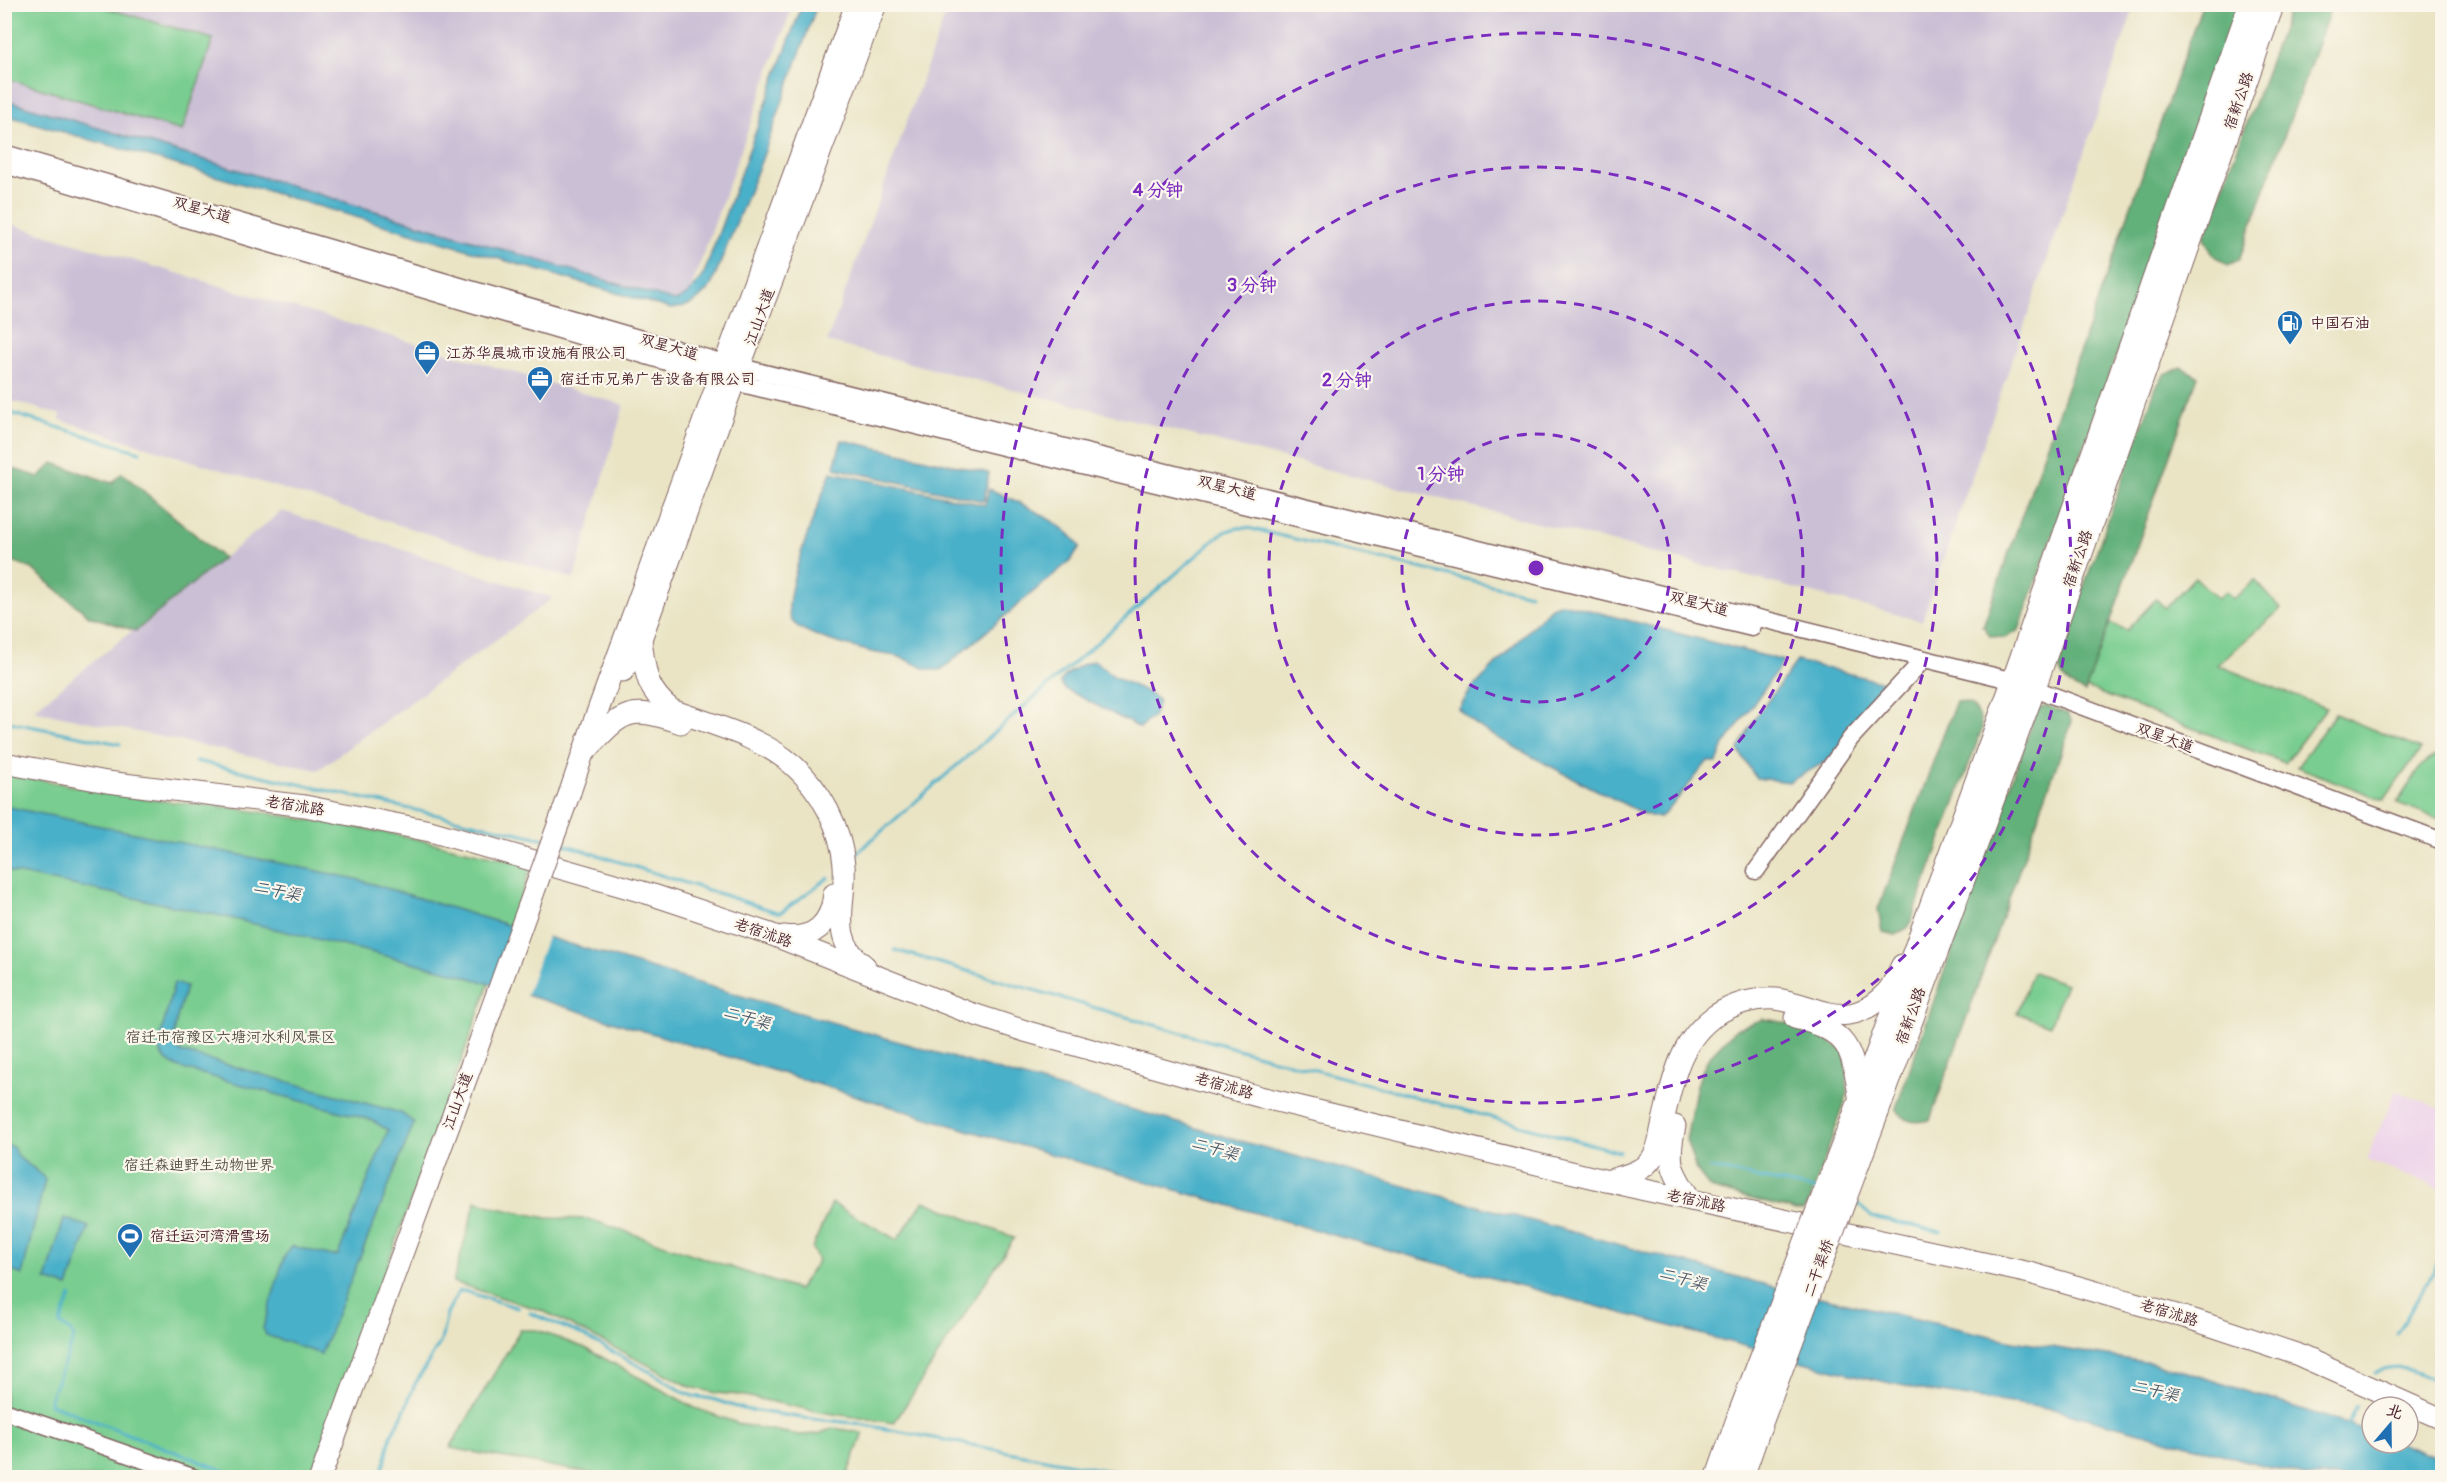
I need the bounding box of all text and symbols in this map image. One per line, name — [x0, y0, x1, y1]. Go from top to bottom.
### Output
street label: 宿新公路 — [2220, 70, 2258, 132]
text: 4 分钟 — [1133, 179, 1183, 202]
street label: 双星大道 — [171, 193, 233, 227]
text: 3 分钟 — [1227, 274, 1277, 297]
street label: 江山大道 — [741, 286, 779, 348]
fuel station icon: 中国石油 — [2275, 308, 2305, 346]
place label: 中国石油 — [2310, 314, 2370, 333]
street label: 双星大道 — [638, 330, 700, 364]
office icon: 江苏华晨城市设施有限公司 — [412, 338, 442, 376]
place label: 江苏华晨城市设施有限公司 — [446, 344, 626, 363]
office icon: 宿迁市兄弟广告设备有限公司 — [525, 364, 555, 402]
text: 2 分钟 — [1322, 369, 1372, 392]
place label: 宿迁市兄弟广告设备有限公司 — [560, 370, 755, 389]
text: 1 分钟 — [1418, 463, 1464, 486]
street label: 双星大道 — [1196, 472, 1258, 504]
street label: 宿新公路 — [2059, 528, 2097, 590]
centre of rings — [1526, 558, 1546, 578]
street label: 双星大道 — [1668, 588, 1730, 620]
street label: 双星大道 — [2134, 719, 2196, 757]
street label: 老宿沭路 — [264, 792, 326, 820]
water label: 二干渠 — [251, 876, 305, 906]
street label: 老宿沭路 — [732, 914, 794, 952]
street label: 宿新公路 — [1892, 985, 1930, 1047]
water label: 二干渠 — [721, 1002, 775, 1035]
park label: 宿迁市宿豫区六塘河水利风景区 — [126, 1028, 336, 1047]
street label: 老宿沭路 — [1193, 1069, 1255, 1103]
street label: 江山大道 — [439, 1070, 477, 1132]
water label: 二干渠 — [1189, 1133, 1243, 1166]
park label: 宿迁森迪野生动物世界 — [124, 1156, 274, 1175]
street label: 老宿沭路 — [1665, 1185, 1727, 1217]
sports icon: 宿迁运河湾滑雪场 — [115, 1221, 145, 1259]
place label: 宿迁运河湾滑雪场 — [150, 1227, 270, 1246]
street label: 二干渠桥 — [1800, 1237, 1838, 1299]
water label: 二干渠 — [1657, 1263, 1711, 1295]
street label: 老宿沭路 — [2138, 1295, 2200, 1331]
water label: 二干渠 — [2129, 1376, 2183, 1407]
north arrow — [2360, 1395, 2420, 1455]
text: 北 — [2384, 1400, 2406, 1424]

